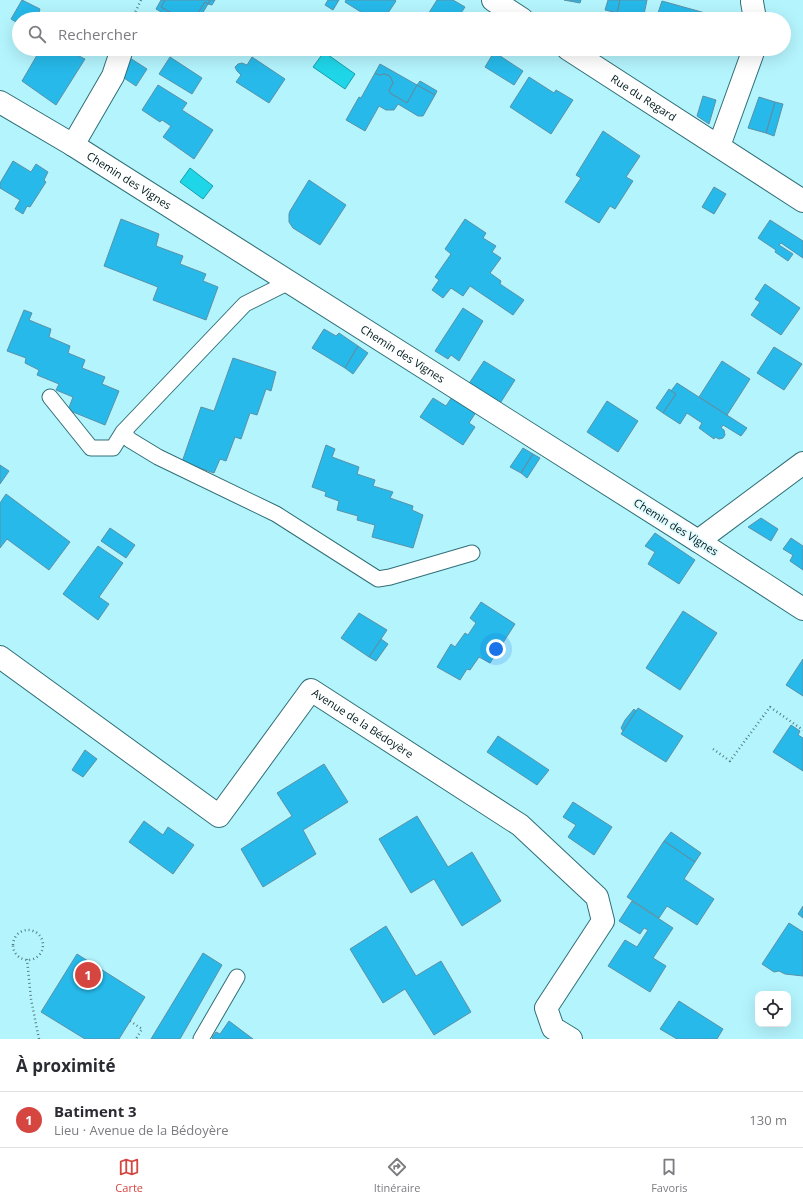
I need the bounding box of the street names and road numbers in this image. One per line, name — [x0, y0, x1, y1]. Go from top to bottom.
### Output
street label: Rue du Regard — [608, 71, 680, 124]
street label: Chemin des Vignes — [84, 148, 174, 212]
street label: Chemin des Vignes — [358, 321, 448, 386]
street label: Chemin des Vignes — [631, 495, 721, 559]
street label: Avenue de la Bédoyère — [309, 685, 416, 761]

